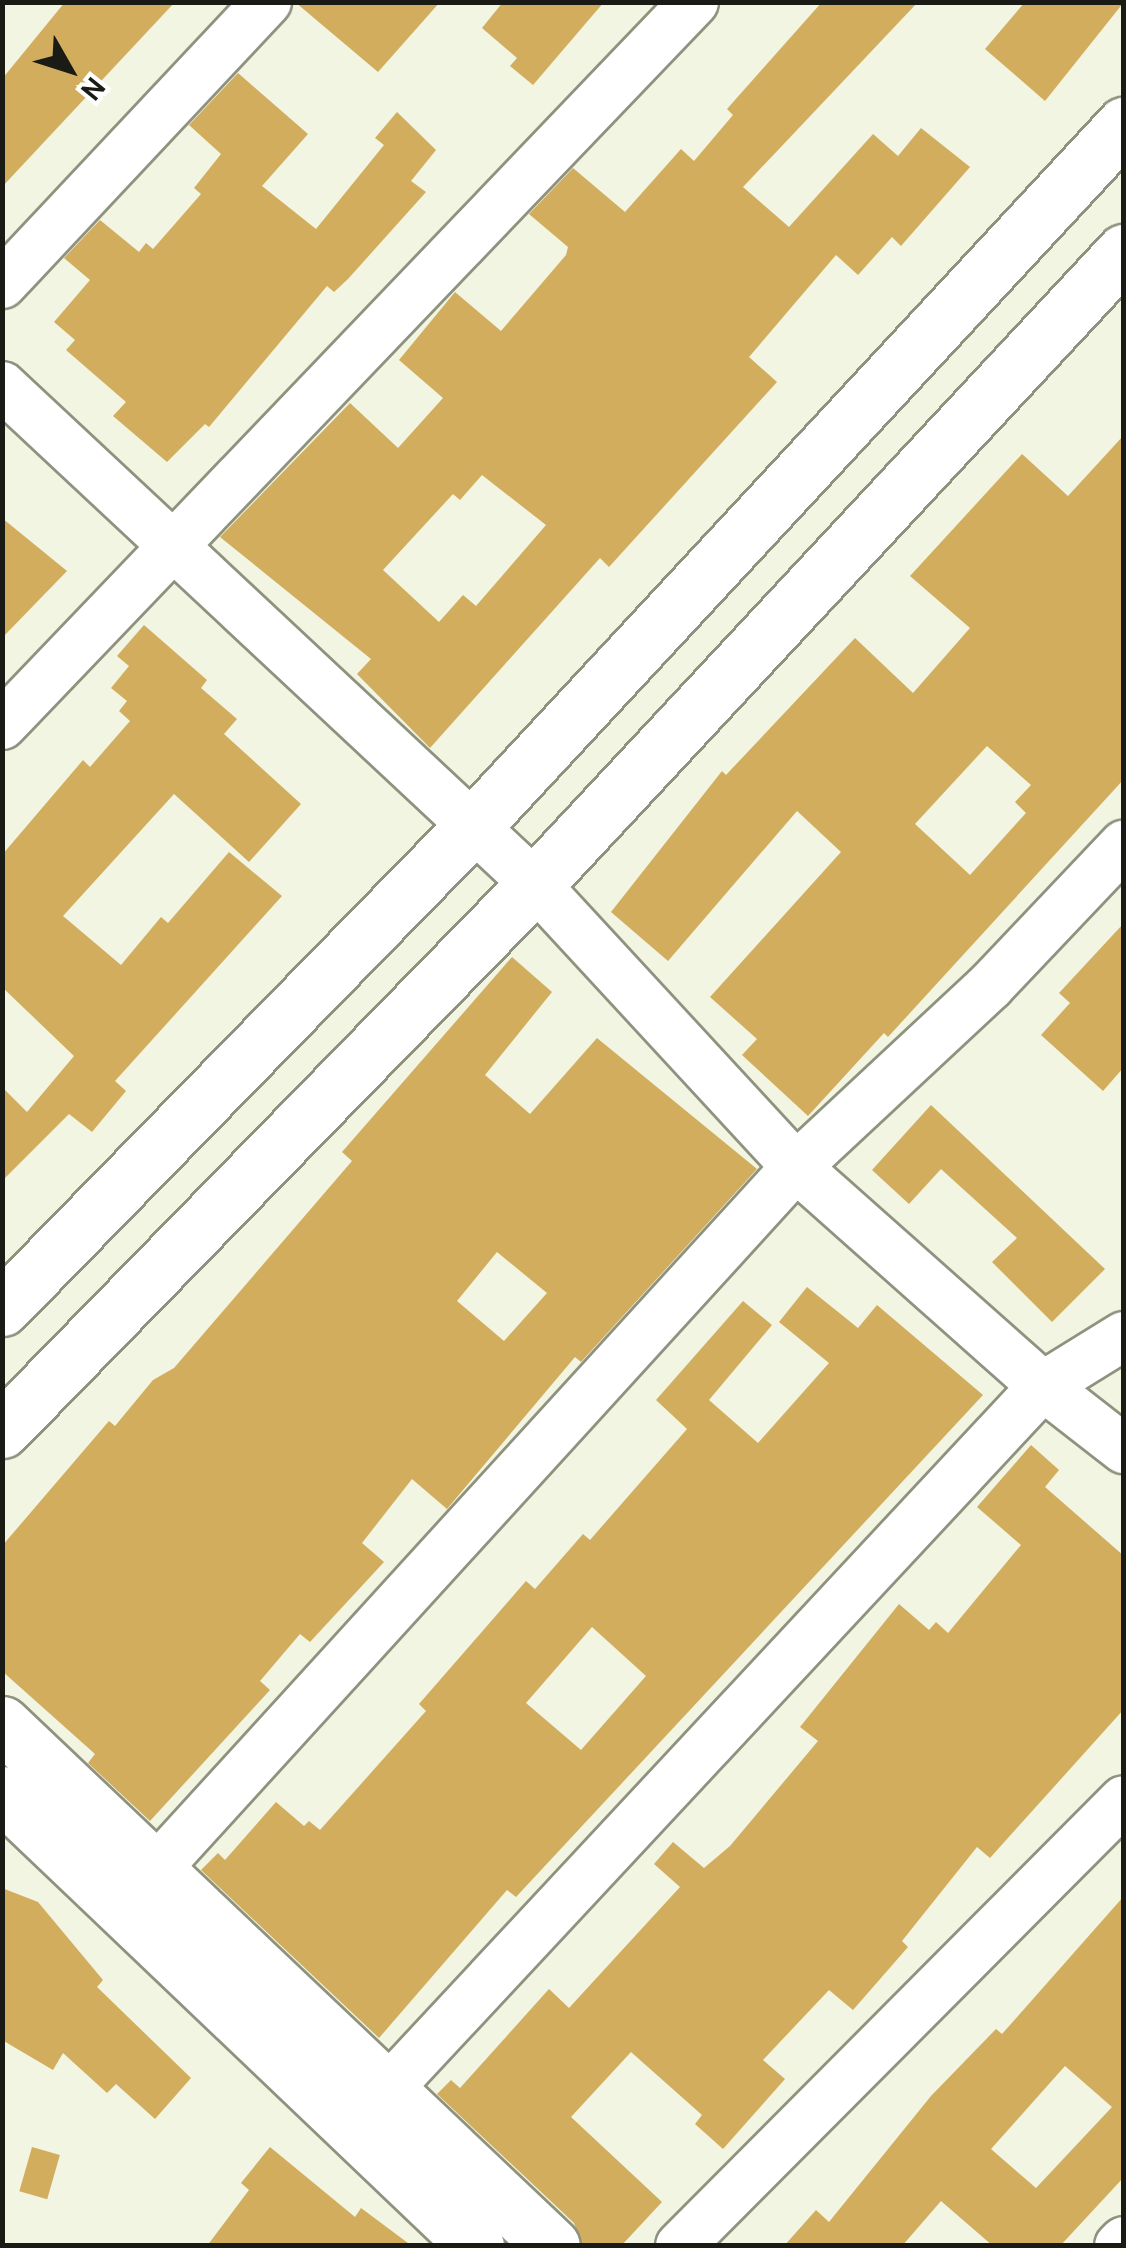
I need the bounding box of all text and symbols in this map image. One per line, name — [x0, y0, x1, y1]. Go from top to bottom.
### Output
north arrow — [20, 20, 120, 120]
text: N — [74, 70, 113, 107]

